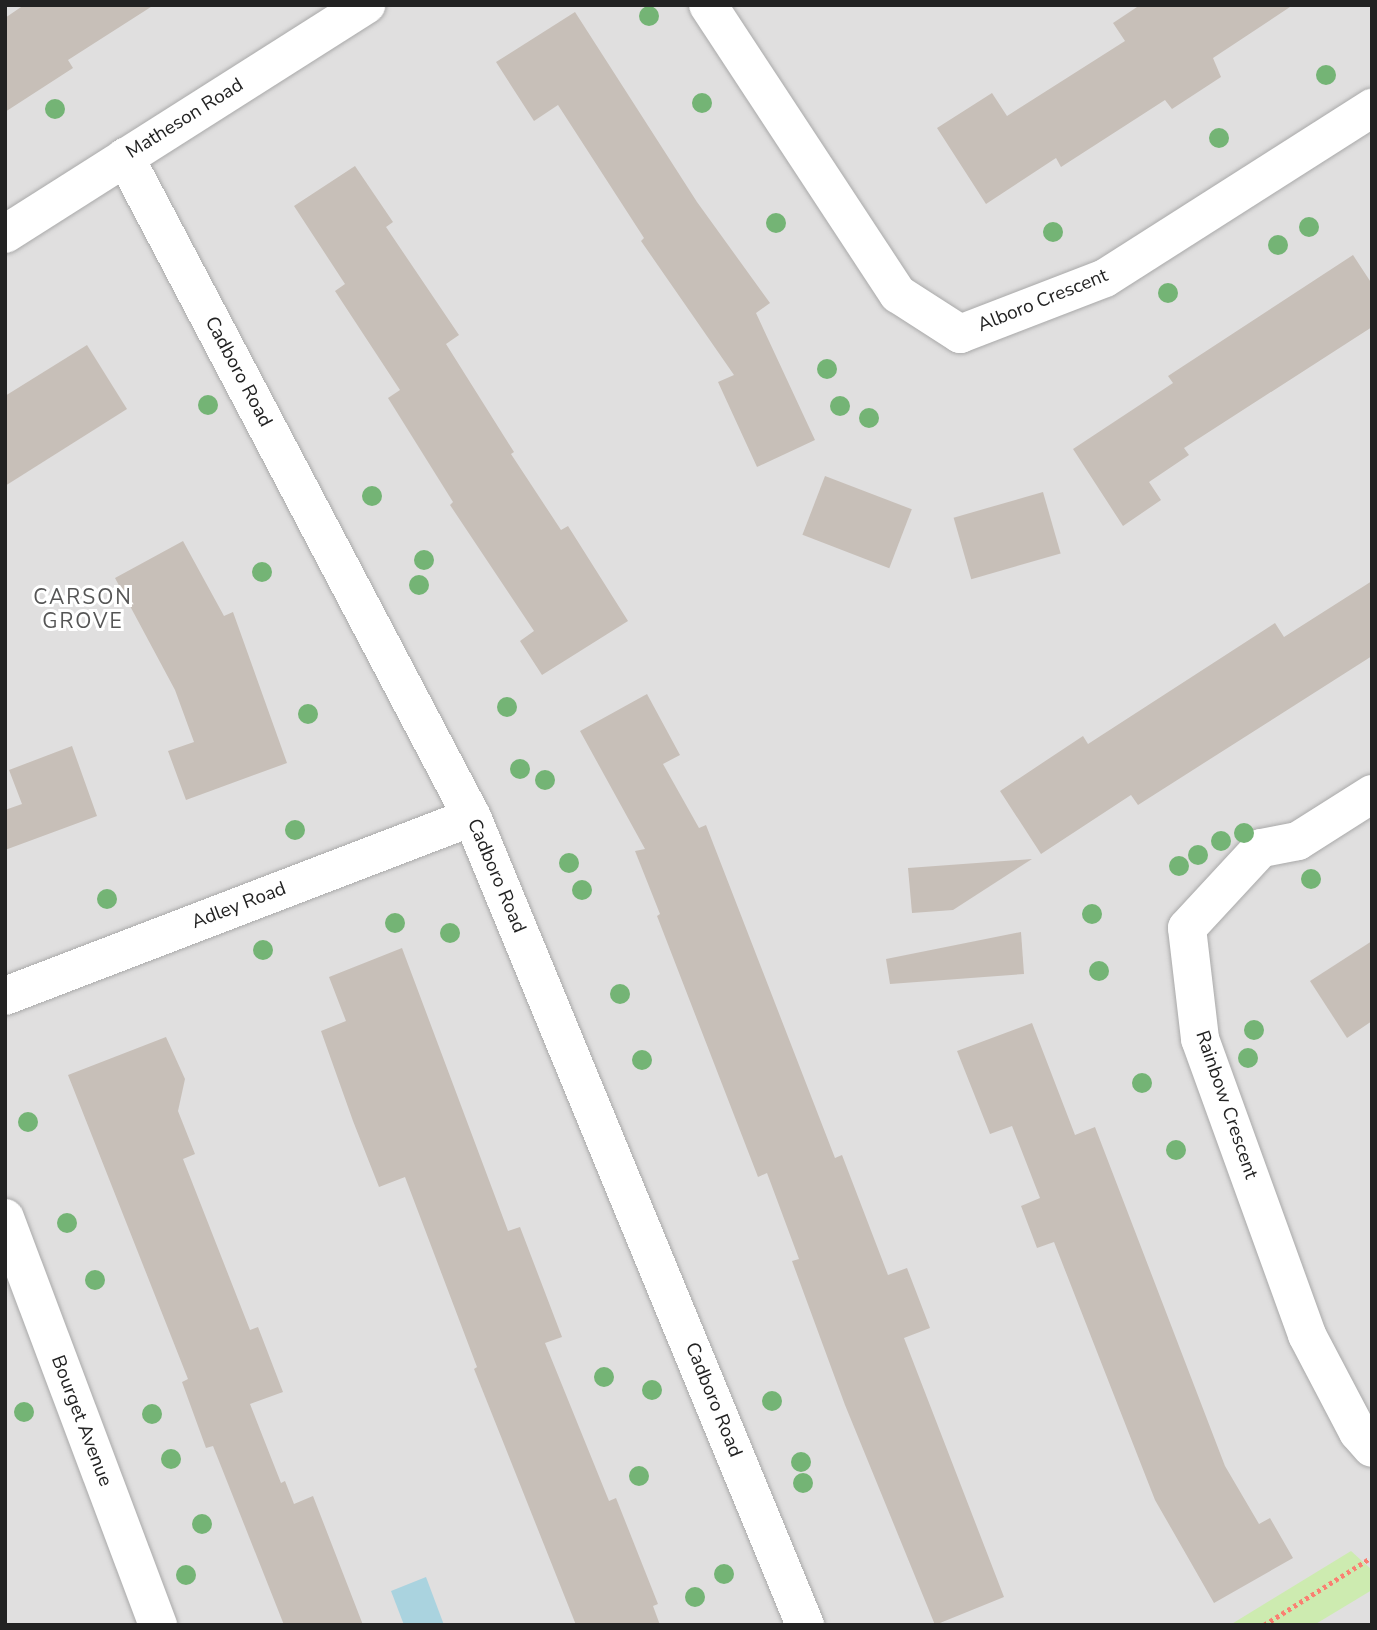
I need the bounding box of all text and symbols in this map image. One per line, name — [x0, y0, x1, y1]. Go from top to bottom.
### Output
street label: Matheson Road — [122, 74, 248, 164]
street label: Alboro Crescent — [975, 265, 1111, 337]
street label: Cadboro Road — [199, 313, 277, 431]
district label: CARSON GROVE — [34, 584, 132, 634]
street label: Cadboro Road — [462, 816, 530, 936]
street label: Adley Road — [189, 878, 289, 934]
street label: Rainbow Crescent — [1190, 1028, 1262, 1182]
street label: Cadboro Road — [680, 1339, 746, 1461]
street label: Bourget Avenue — [46, 1352, 116, 1490]

